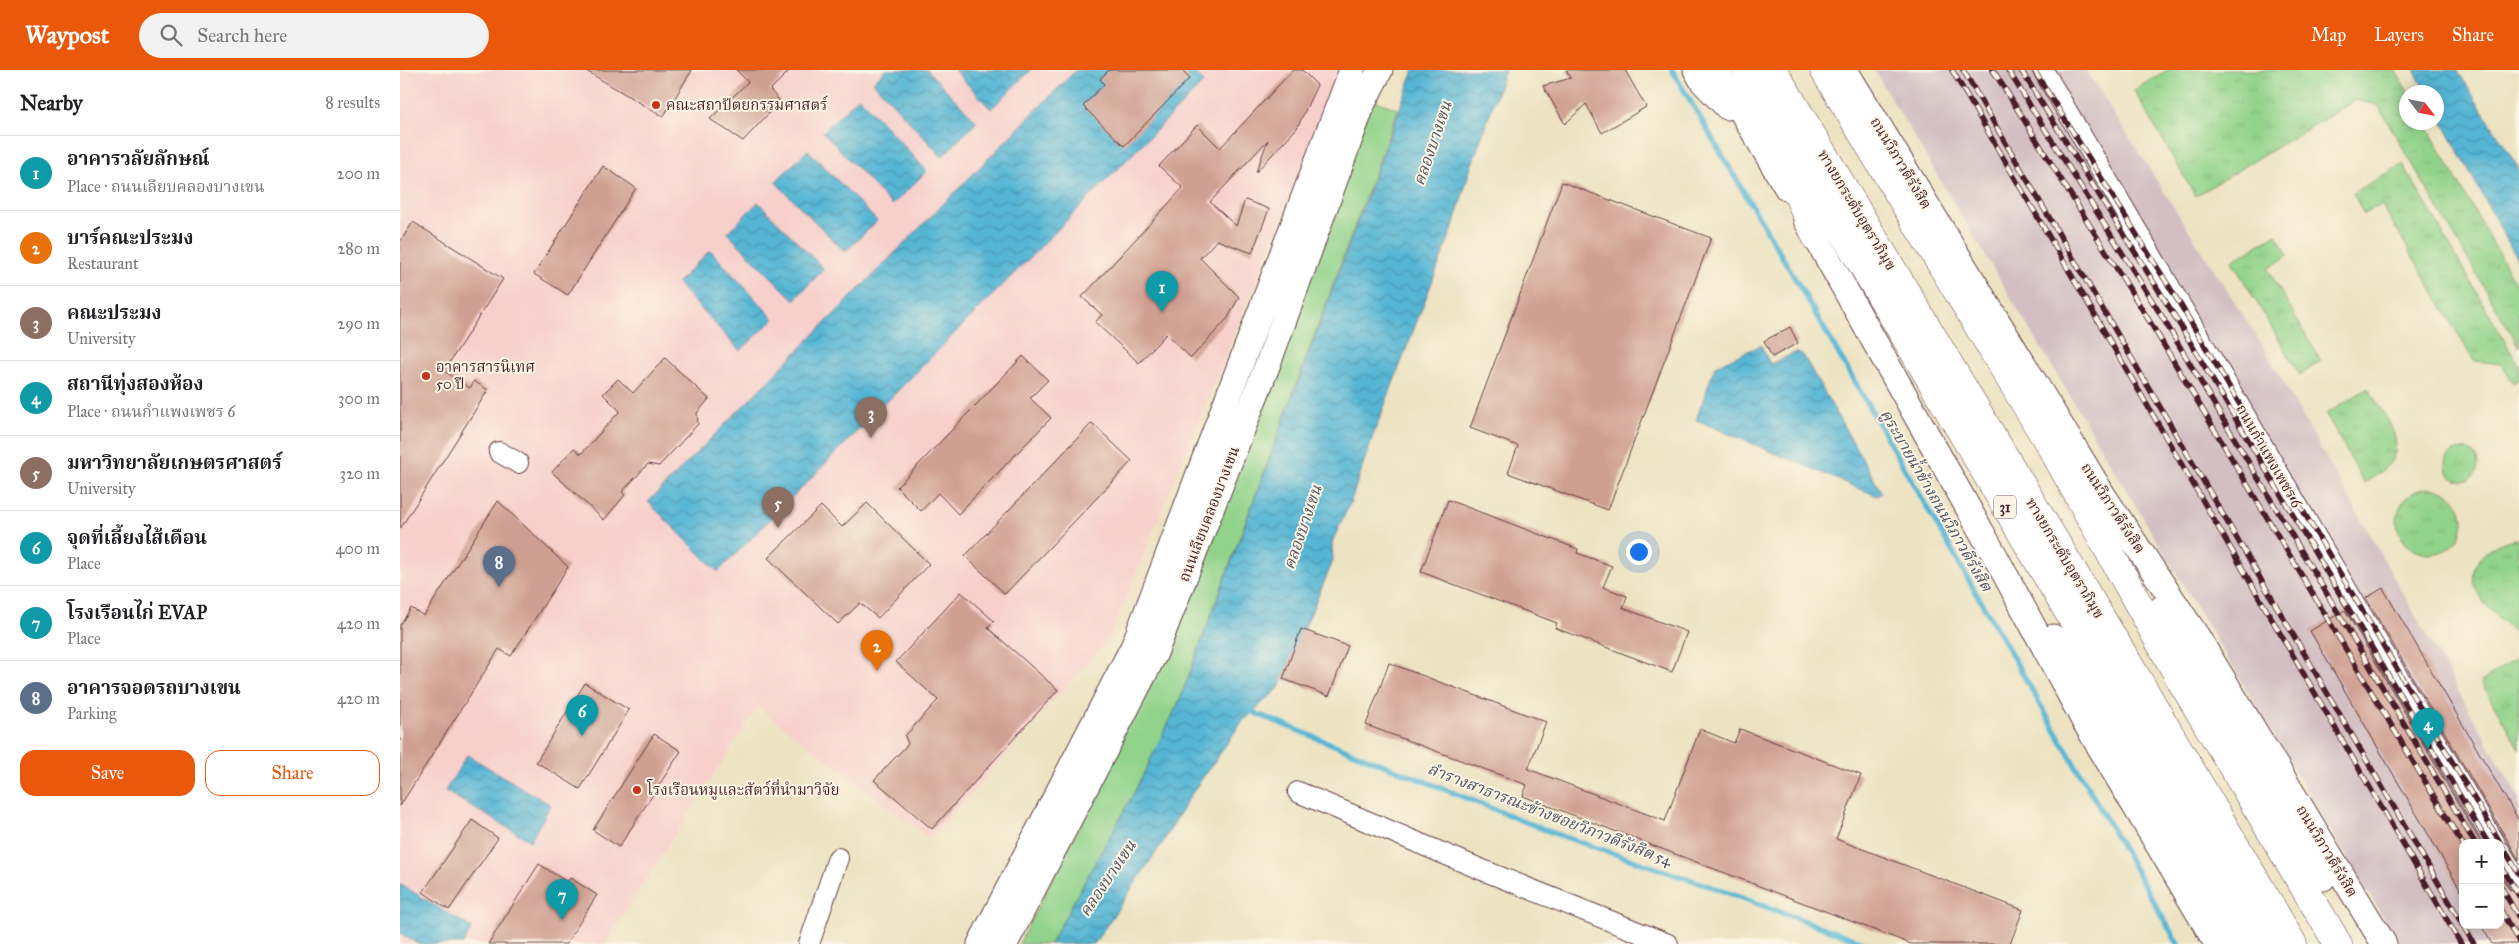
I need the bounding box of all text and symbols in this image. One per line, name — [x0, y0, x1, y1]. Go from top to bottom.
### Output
search box — [139, 13, 489, 58]
text: Waypost — [25, 20, 109, 50]
icon: search — [157, 21, 185, 49]
text: Search here — [197, 24, 287, 47]
text: Map — [2311, 24, 2346, 46]
text: Layers — [2374, 24, 2424, 46]
text: Share — [2452, 24, 2494, 46]
north arrow — [2399, 85, 2444, 130]
text: Nearby — [20, 90, 83, 116]
text: 8 results — [325, 93, 380, 112]
place label: คณะสถาปัตยกรรมศาสตร์ — [666, 95, 828, 114]
water label: คลองบางเขน — [1409, 98, 1456, 188]
marker: คณะสถาปัตยกรรมศาสตร์ — [650, 99, 662, 111]
street label: ถนนวิภาวดีรังสิต — [1866, 114, 1936, 212]
street label: ทางยกระดับอุตราภิมุข — [1812, 146, 1900, 275]
text: อาคารวลัยลักษณ์ — [67, 147, 209, 170]
text: 1 — [33, 164, 39, 183]
text: 200 m — [337, 164, 380, 183]
text: Place · ถนนเลียบคลองบางเขน — [67, 177, 265, 196]
text: บาร์คณะประมง — [67, 226, 193, 249]
text: 2 — [32, 239, 40, 258]
text: 280 m — [337, 239, 380, 258]
text: Restaurant — [67, 254, 139, 273]
pin: 1 — [1146, 271, 1178, 312]
text: คณะประมง — [67, 301, 162, 324]
text: 3 — [33, 314, 39, 333]
text: 290 m — [337, 314, 380, 333]
text: University — [67, 329, 136, 348]
place label: อาคารสารนิเทศ 50 ปี — [436, 358, 535, 393]
marker: อาคารสารนิเทศ 50 ปี — [420, 370, 432, 382]
text: สถานีทุ่งสองห้อง — [67, 372, 204, 395]
text: 4 — [32, 389, 40, 408]
text: 300 m — [338, 389, 380, 408]
pin: 3 — [855, 397, 887, 438]
street label: ถนนกำแพงเพชร 6 — [2232, 401, 2307, 512]
text: Place · ถนนกำแพงเพชร 6 — [67, 402, 235, 421]
water label: คูระบายน้ำข้างถนนวิภาวดีรังสิต — [1876, 405, 1999, 596]
street label: ถนนเลียบคลองบางเขน — [1175, 444, 1243, 584]
text: มหาวิทยาลัยเกษตรศาสตร์ — [67, 451, 282, 474]
street label: ถนนวิภาวดีรังสิต — [2077, 459, 2149, 557]
text: 5 — [32, 464, 40, 483]
text: 320 m — [340, 464, 380, 483]
text: University — [67, 479, 136, 498]
water label: คลองบางเขน — [1279, 482, 1326, 572]
pin: 5 — [762, 487, 794, 528]
street label: ทางยกระดับอุตราภิมุข — [2020, 494, 2108, 623]
road number: 31 — [1994, 496, 2016, 518]
text: จุดที่เลี้ยงไส้เดือน — [67, 526, 207, 549]
text: 6 — [32, 539, 40, 558]
text: 400 m — [336, 539, 380, 558]
your location — [1626, 539, 1652, 565]
pin: 8 — [483, 546, 515, 587]
text: Place — [67, 554, 101, 573]
text: โรงเรือนไก่ EVAP — [67, 601, 207, 624]
text: 7 — [32, 614, 40, 633]
text: 420 m — [337, 614, 380, 633]
text: Place — [67, 629, 101, 648]
pin: 2 — [861, 630, 893, 671]
text: อาคารจอดรถบางเขน — [67, 676, 241, 699]
text: 8 — [32, 689, 40, 708]
text: 420 m — [337, 689, 380, 708]
pin: 6 — [566, 695, 598, 736]
text: Parking — [67, 704, 116, 723]
pin: 4 — [2412, 708, 2444, 749]
button: Save — [20, 750, 195, 796]
button: Share — [205, 750, 380, 796]
water label: ลำรางสาธารณะข้างซอยวิภาวดีรังสิต 54 — [1425, 759, 1676, 870]
place label: โรงเรือนหมูและสัตว์ที่นำมาวิจัย — [646, 779, 839, 800]
marker: โรงเรือนหมูและสัตว์ที่นำมาวิจัย — [631, 784, 643, 796]
street label: ถนนวิภาวดีรังสิต — [2292, 802, 2362, 900]
water label: คลองบางเขน — [1075, 836, 1140, 920]
map controls — [2459, 839, 2504, 929]
button: + — [2459, 839, 2504, 884]
pin: 7 — [546, 879, 578, 920]
button: − — [2459, 884, 2504, 929]

